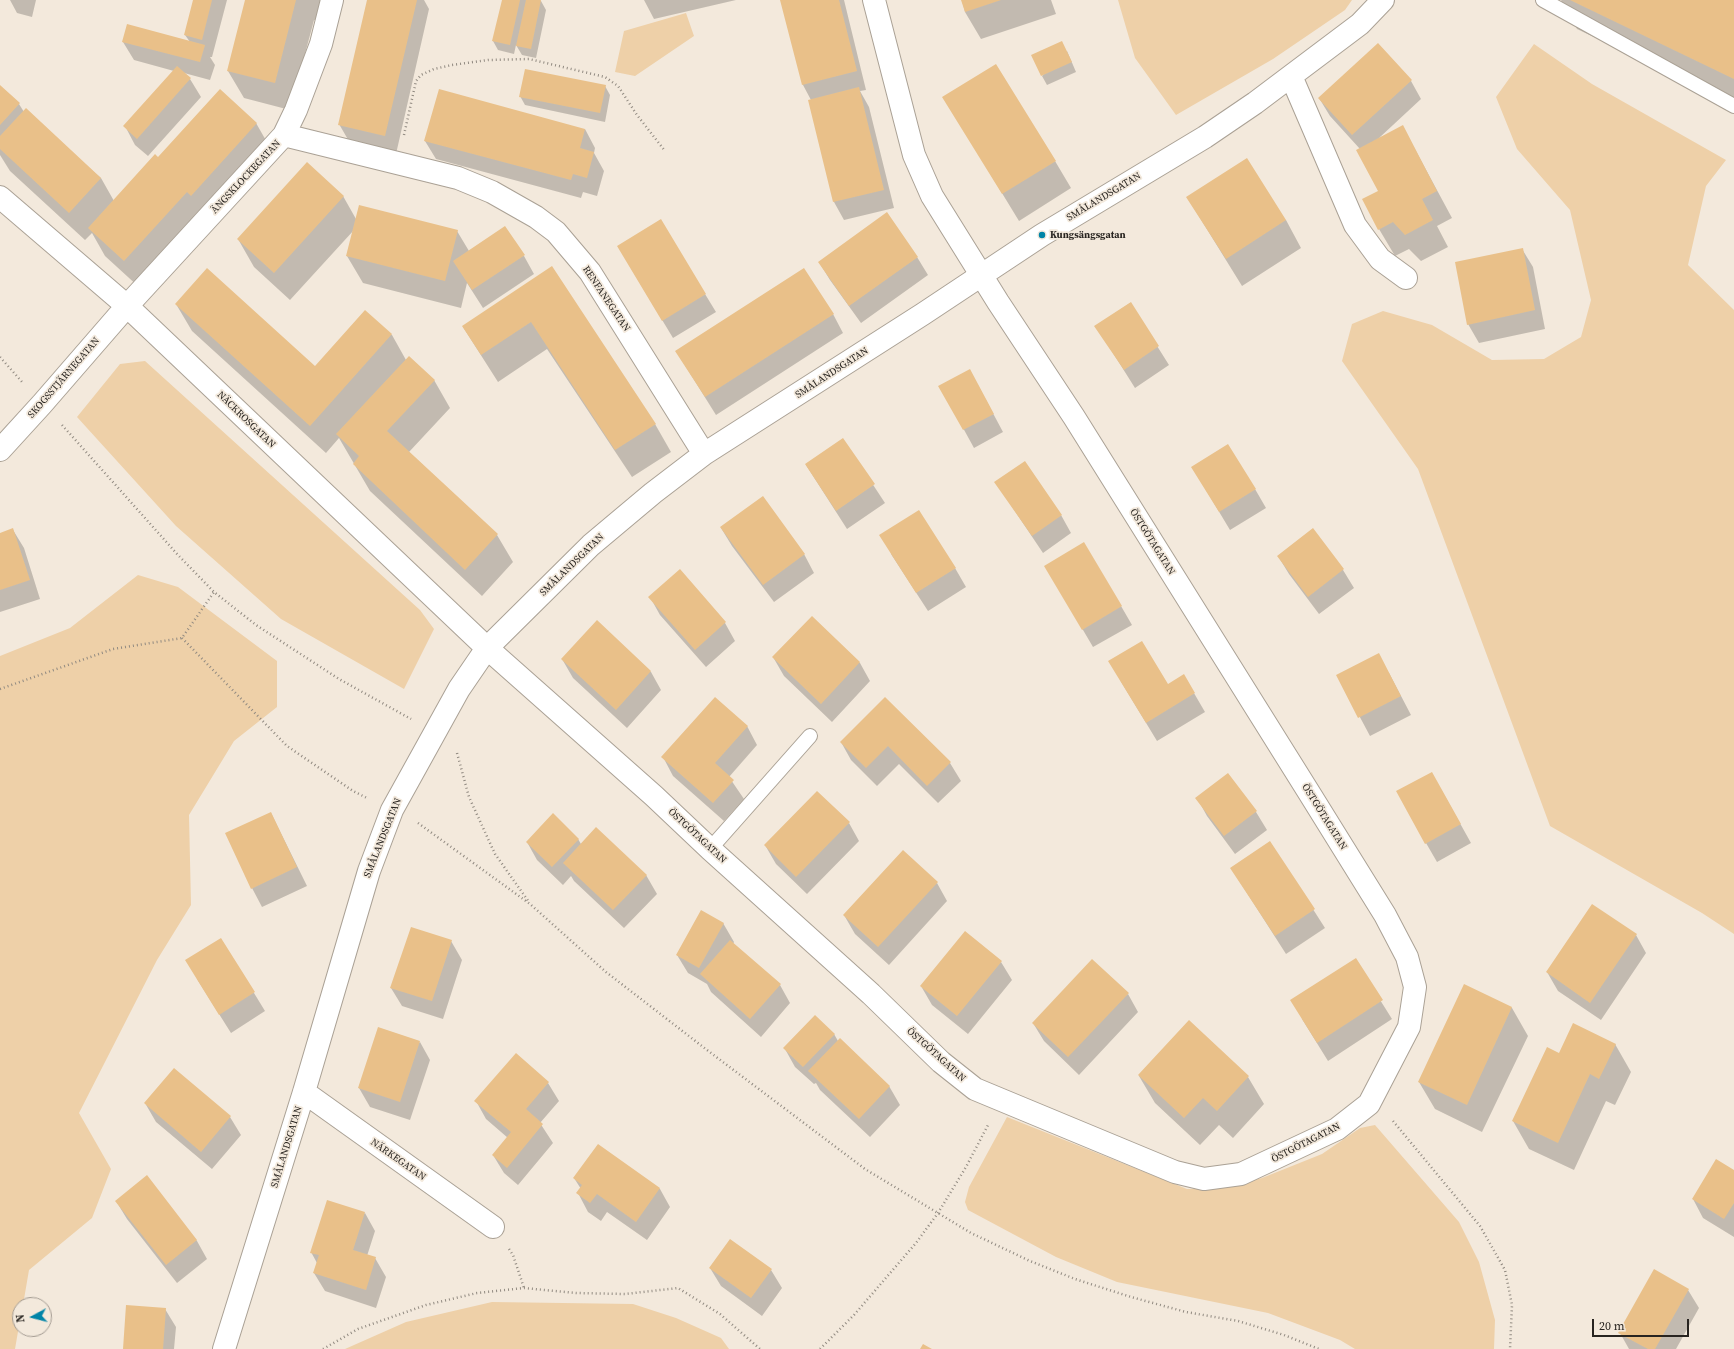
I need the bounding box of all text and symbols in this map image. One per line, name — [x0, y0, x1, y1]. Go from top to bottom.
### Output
street label: ÄNGSKLOCKEGATAN — [209, 138, 283, 216]
street label: SMÅLANDSGATAN — [1065, 170, 1143, 224]
place label: Kungsängsgatan — [1050, 229, 1126, 241]
marker: Kungsängsgatan — [1037, 230, 1047, 240]
street label: RENFANEGATAN — [580, 264, 632, 334]
street label: SKOGSSTJÄRNEGATAN — [26, 335, 102, 421]
street label: SMÅLANDSGATAN — [793, 345, 871, 401]
street label: NÄCKROSGATAN — [214, 389, 278, 451]
street label: ÖSTGÖTAGATAN — [1127, 507, 1177, 577]
street label: SMÅLANDSGATAN — [537, 531, 607, 599]
street label: ÖSTGÖTAGATAN — [1299, 782, 1349, 852]
street label: SMÅLANDSGATAN — [362, 797, 404, 879]
street label: ÖSTGÖTAGATAN — [665, 806, 729, 866]
street label: ÖSTGÖTAGATAN — [904, 1025, 968, 1085]
street label: SMÅLANDSGATAN — [269, 1105, 305, 1189]
street label: ÖSTGÖTAGATAN — [1270, 1121, 1342, 1165]
street label: NÄRKEGATAN — [368, 1137, 428, 1183]
north arrow — [12, 1297, 52, 1337]
scale bar — [1594, 1311, 1691, 1337]
text: N — [13, 1314, 29, 1323]
text: 20 m — [1599, 1318, 1625, 1334]

